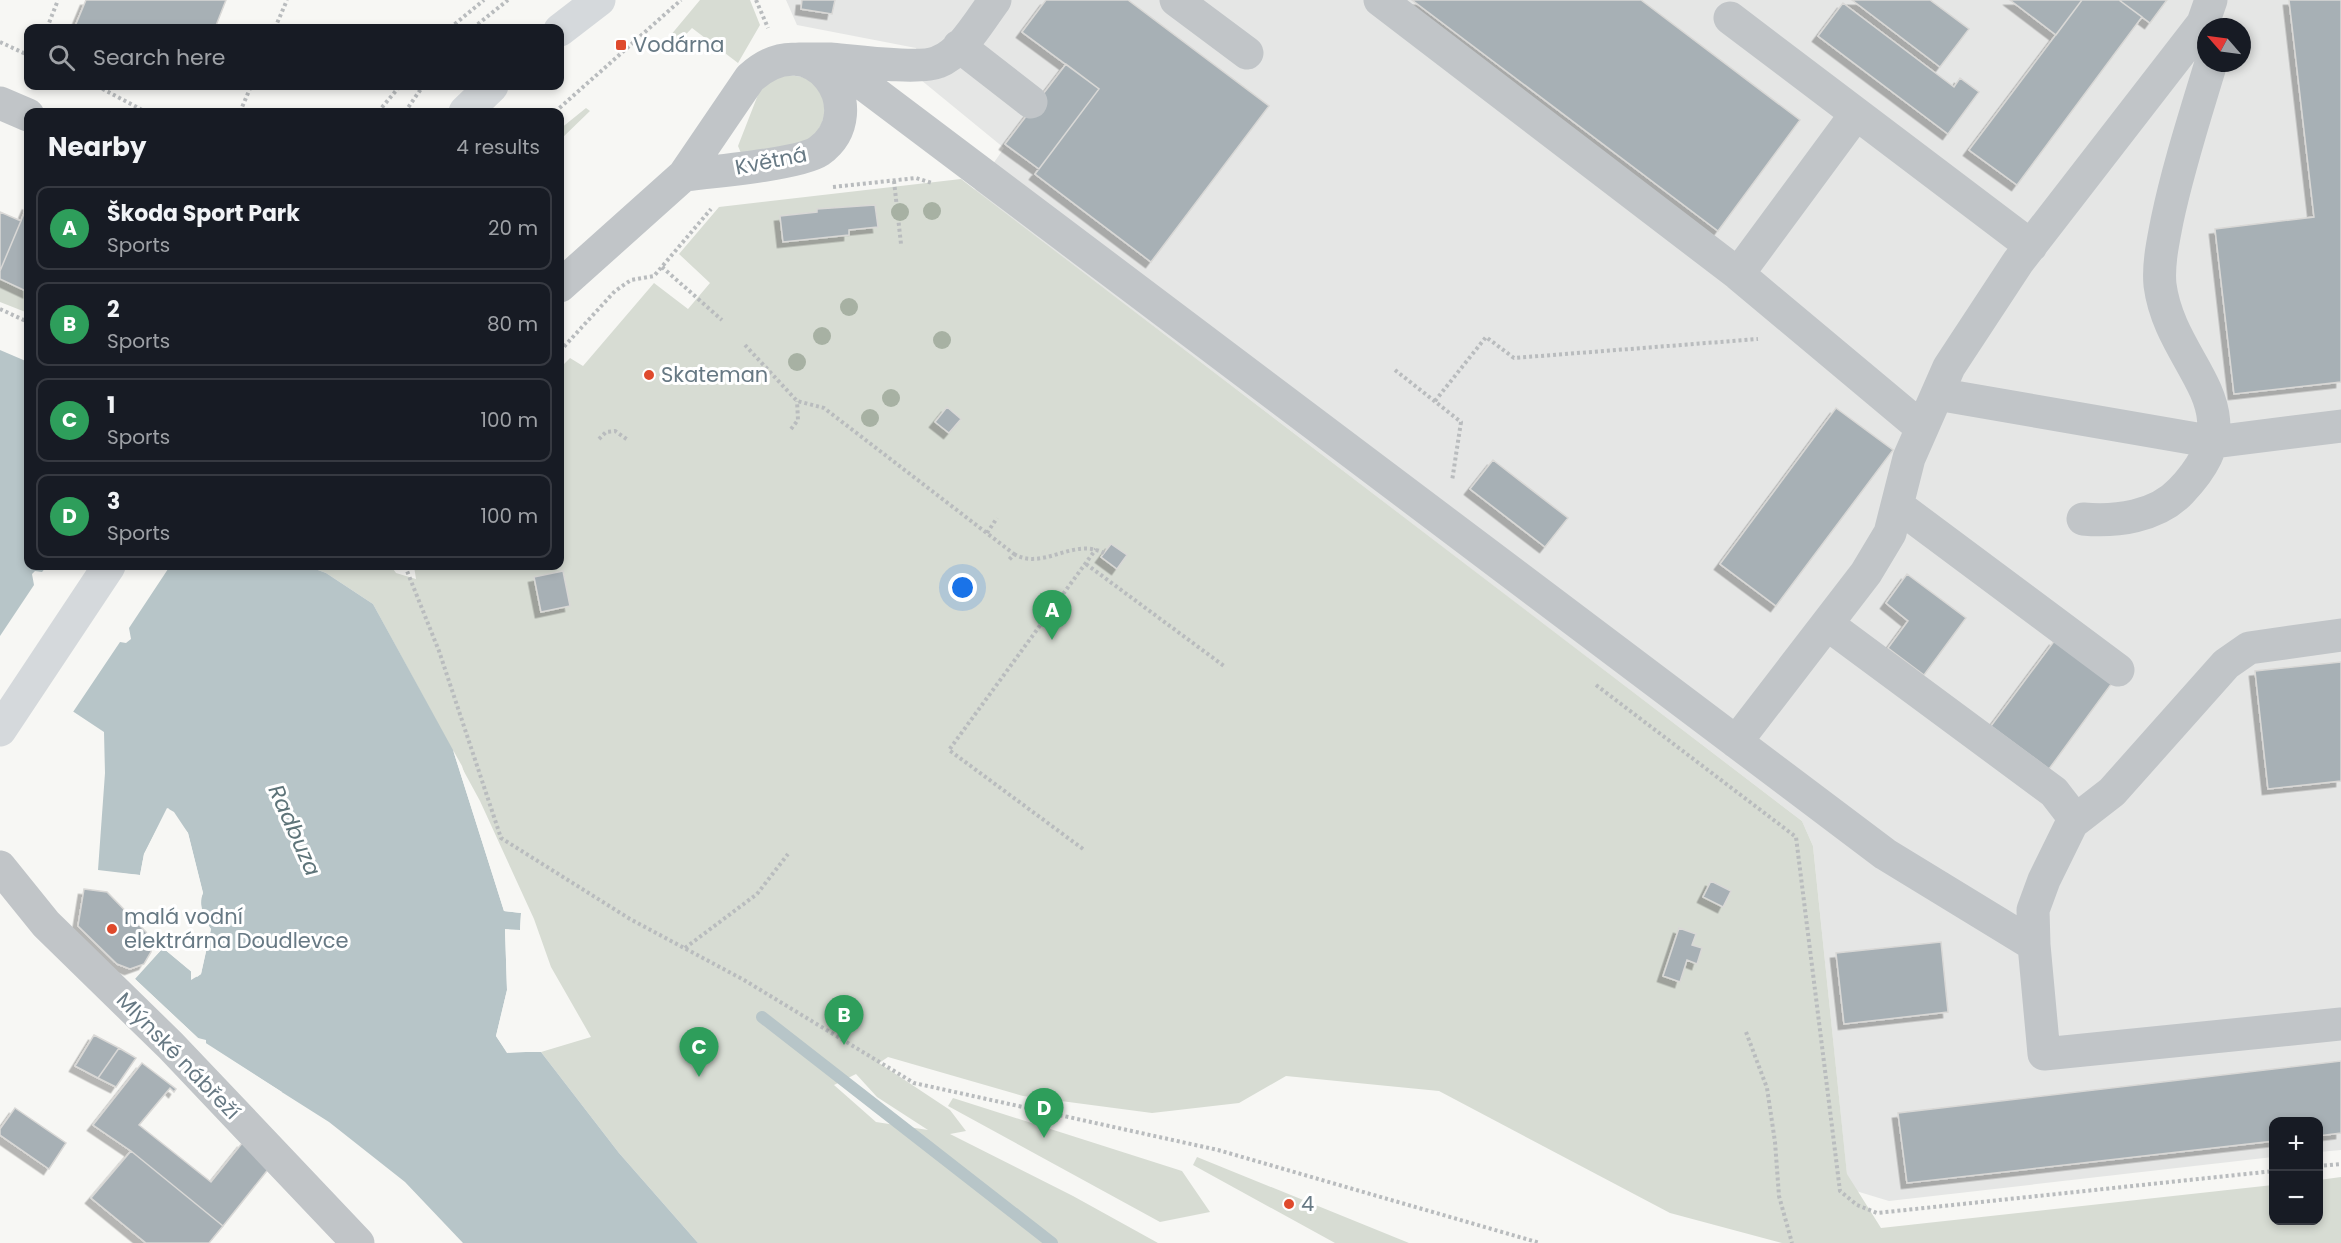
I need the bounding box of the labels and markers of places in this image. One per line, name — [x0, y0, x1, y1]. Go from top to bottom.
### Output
place label: Vodárna — [633, 30, 725, 59]
marker: Vodárna — [614, 38, 628, 52]
place label: Skateman — [661, 360, 768, 389]
marker: Skateman — [642, 368, 656, 382]
pin: A — [1032, 590, 1072, 640]
place label: malá vodní elektrárna Doudlevce — [124, 902, 348, 955]
marker: malá vodní elektrárna Doudlevce — [105, 922, 119, 936]
pin: B — [824, 996, 864, 1045]
pin: C — [680, 1028, 718, 1077]
pin: D — [1024, 1088, 1064, 1138]
place label: 4 — [1301, 1189, 1314, 1218]
marker: 4 — [1282, 1197, 1296, 1211]

